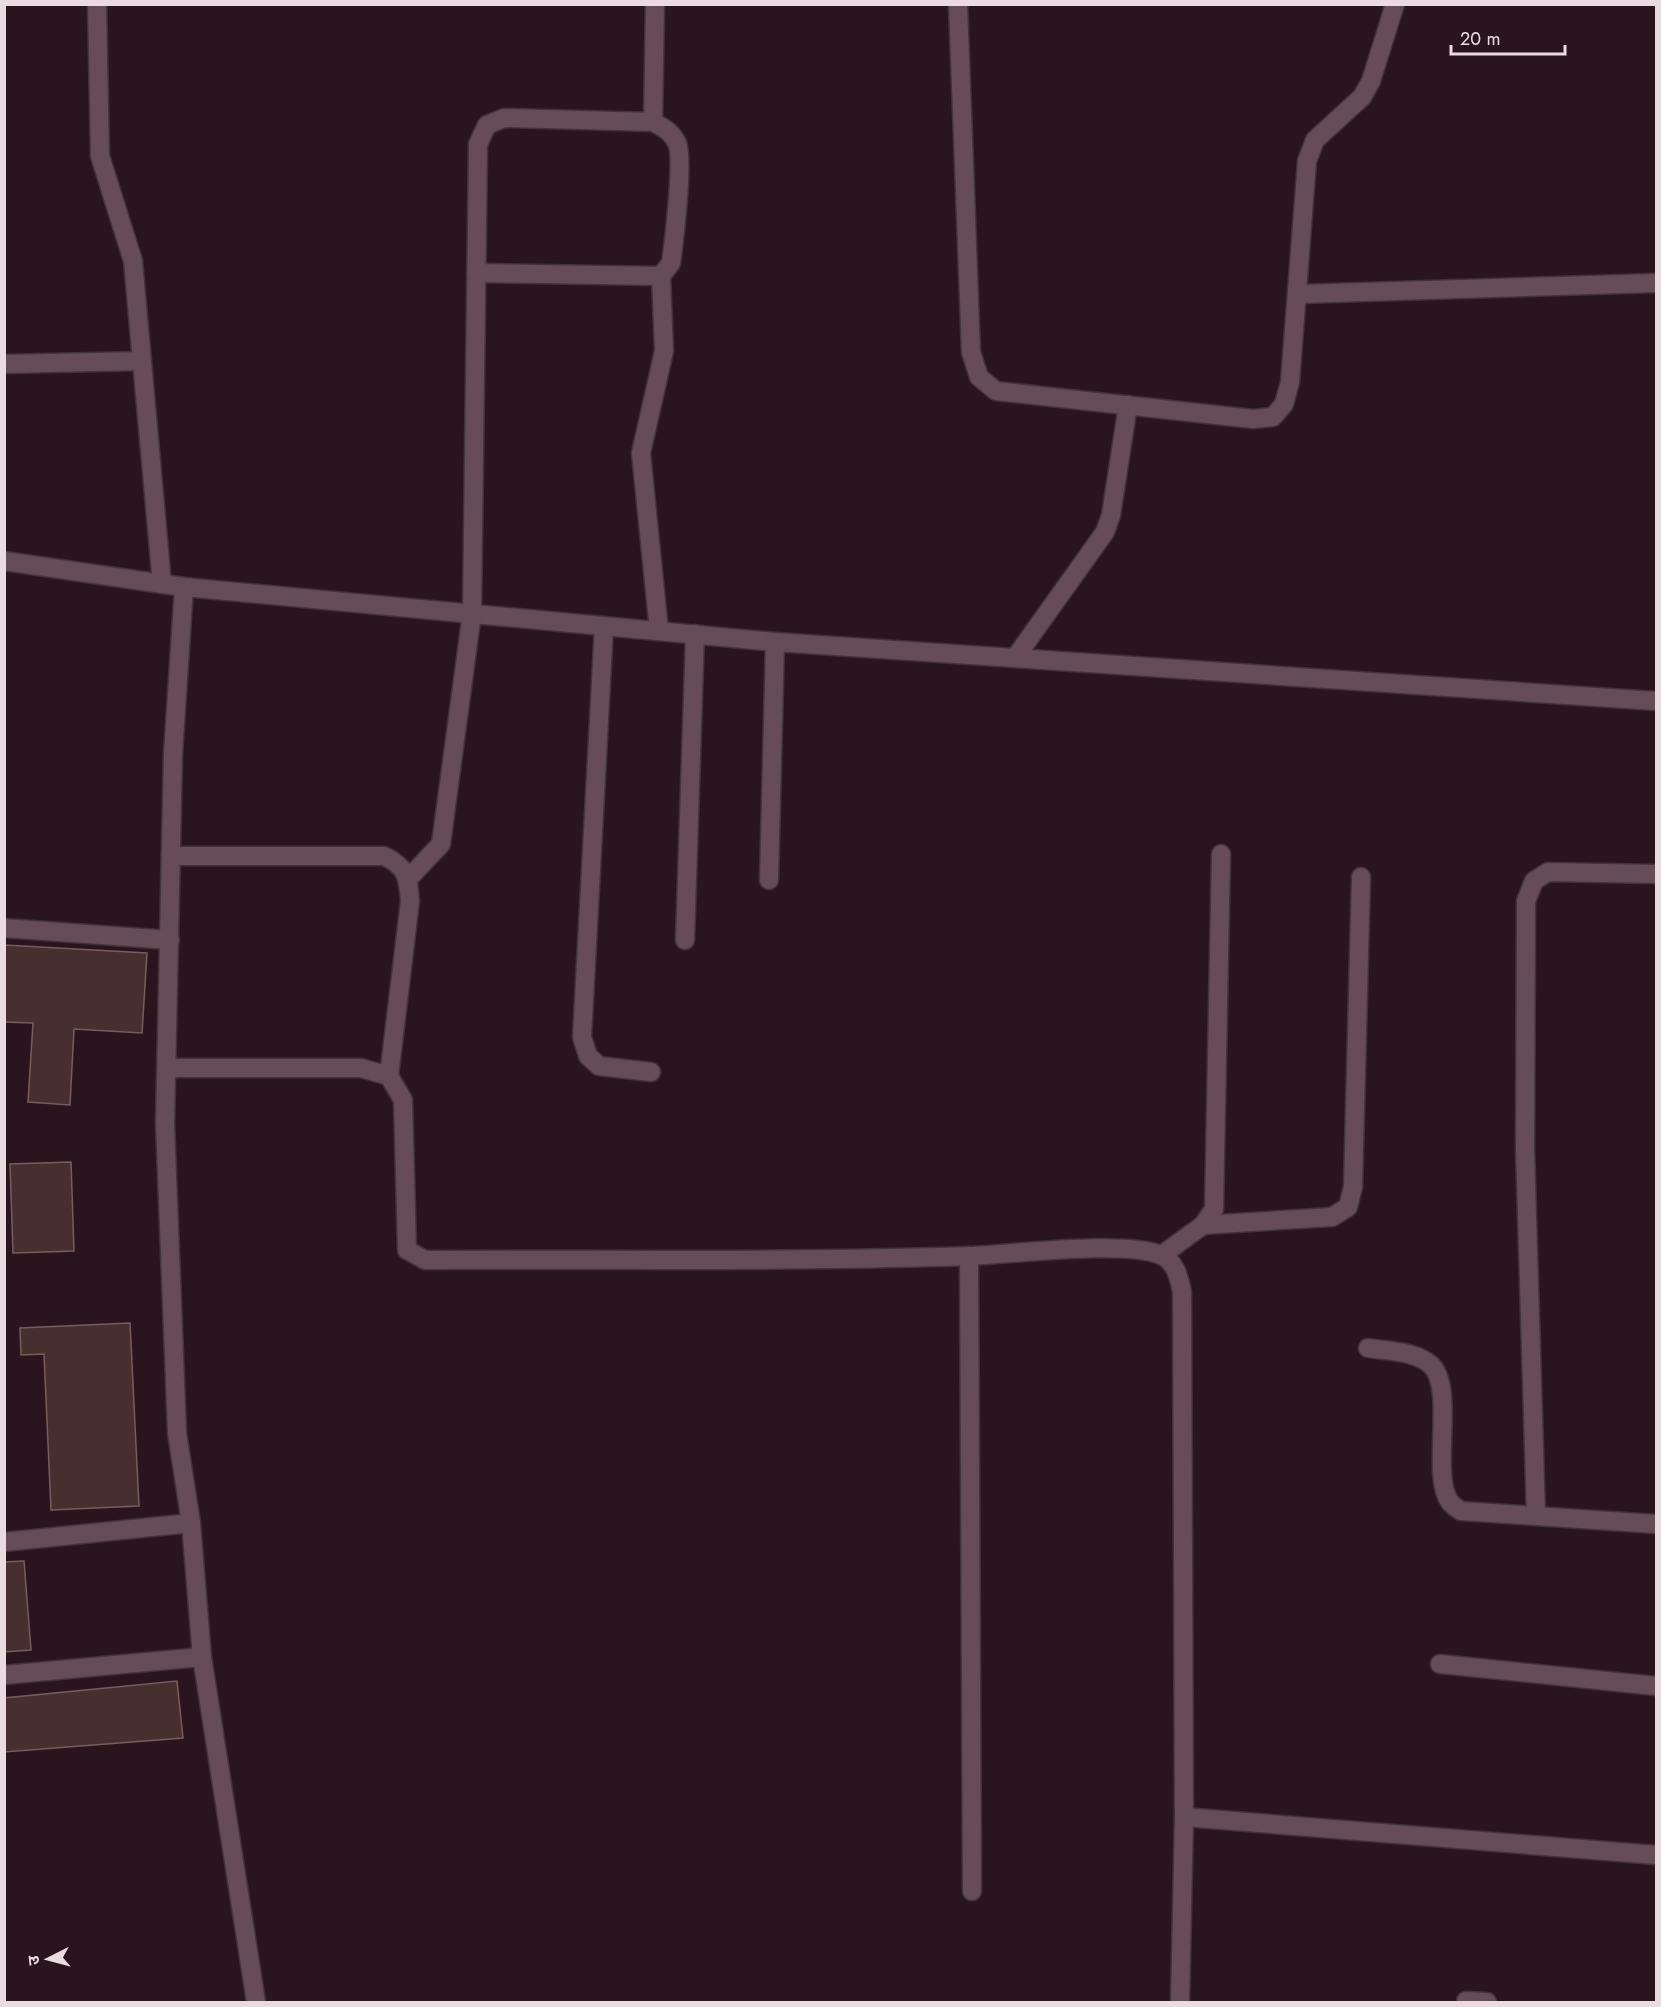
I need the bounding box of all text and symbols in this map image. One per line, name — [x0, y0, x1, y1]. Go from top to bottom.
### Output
scale bar — [1451, 18, 1565, 56]
text: 20 m — [1460, 26, 1500, 52]
north arrow — [18, 1929, 78, 1989]
text: उ — [22, 1954, 46, 1966]

